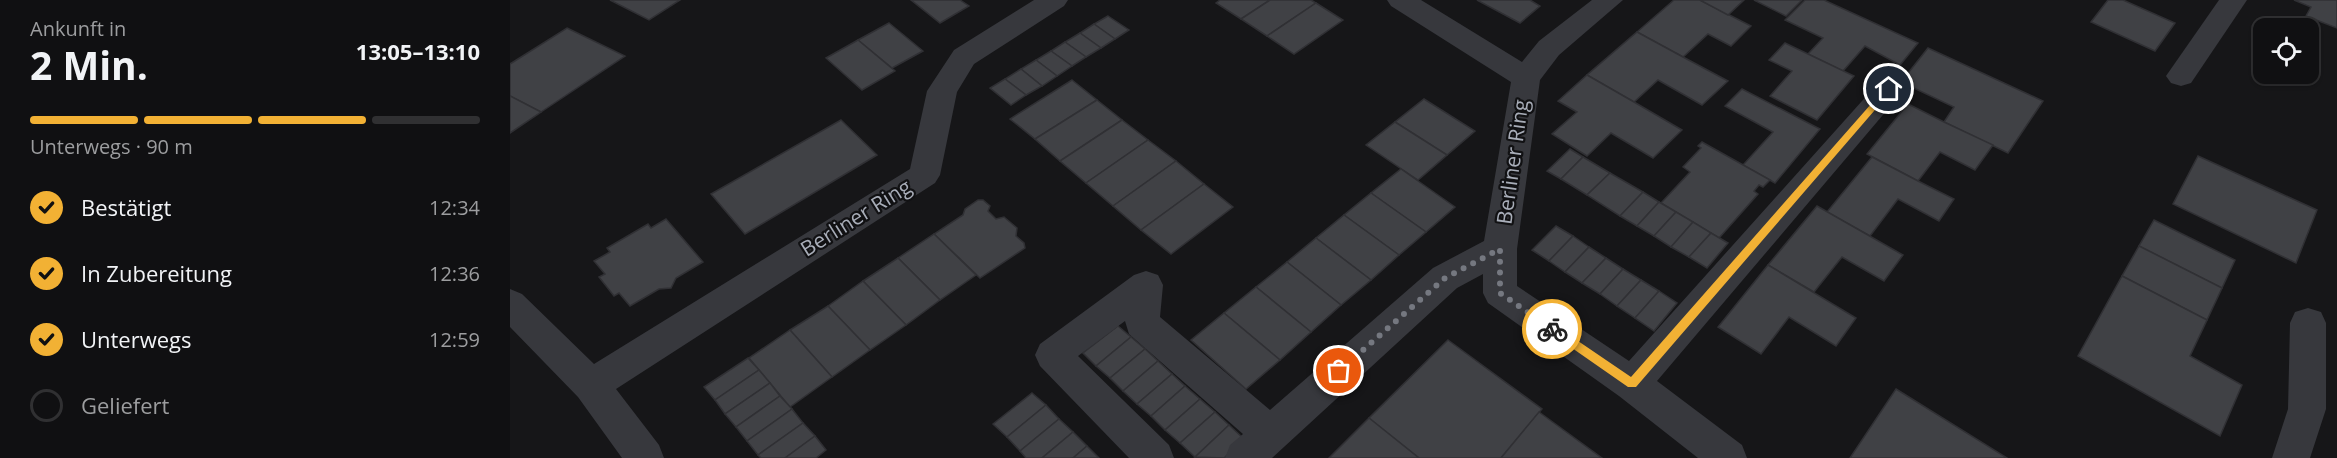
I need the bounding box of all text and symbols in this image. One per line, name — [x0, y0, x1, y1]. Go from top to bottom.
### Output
text: Ankunft in — [30, 15, 126, 42]
map controls — [2253, 18, 2319, 84]
button: locate — [2253, 18, 2319, 84]
text: 13:05–13:10 — [356, 36, 480, 66]
text: 2 Min. — [30, 38, 148, 91]
pin — [1863, 63, 1914, 114]
icon: home — [1872, 72, 1905, 105]
street label: Berliner Ring — [1489, 98, 1535, 226]
text: Unterwegs · 90 m — [30, 133, 193, 160]
street label: Berliner Ring — [795, 172, 916, 262]
icon: check — [30, 191, 63, 224]
text: Bestätigt — [81, 192, 171, 222]
text: 12:34 — [429, 194, 480, 221]
icon: check — [30, 257, 63, 290]
text: In Zubereitung — [81, 258, 232, 288]
text: 12:36 — [429, 260, 480, 287]
courier — [1522, 299, 1582, 359]
icon: bike — [1536, 313, 1569, 346]
icon: check — [30, 323, 63, 356]
text: Unterwegs — [81, 324, 192, 354]
text: 12:59 — [429, 326, 480, 353]
pin — [1313, 345, 1364, 396]
icon: bag — [1322, 354, 1355, 387]
text: Geliefert — [81, 390, 169, 420]

